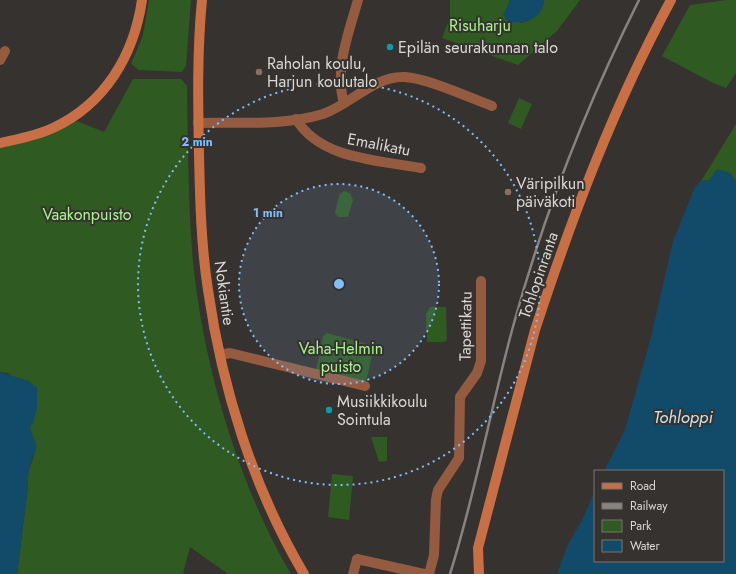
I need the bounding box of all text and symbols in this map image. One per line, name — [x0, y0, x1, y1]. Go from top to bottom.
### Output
park label: Risuharju — [449, 14, 511, 37]
place label: Epilän seurakunnan talo — [398, 36, 558, 59]
marker: Epilän seurakunnan talo — [385, 42, 395, 52]
place label: Raholan koulu, Harjun koulutalo — [267, 52, 377, 93]
marker: Raholan koulu, Harjun koulutalo — [254, 67, 264, 77]
street label: Emalikatu — [345, 127, 412, 162]
text: 2 min — [181, 133, 213, 151]
place label: Väripilkun päiväkoti — [516, 172, 585, 213]
marker: Väripilkun päiväkoti — [503, 187, 513, 197]
park label: Vaakonpuisto — [43, 203, 132, 226]
text: 1 min — [253, 204, 283, 222]
street label: Tohlopinranta — [513, 229, 564, 322]
street label: Nokiantie — [209, 259, 240, 327]
centre of rings — [332, 277, 346, 291]
street label: Tapettikatu — [453, 291, 478, 361]
park label: Vaha-Helmin puisto — [299, 337, 383, 378]
place label: Musiikkikoulu Sointula — [337, 390, 427, 431]
marker: Musiikkikoulu Sointula — [324, 405, 334, 415]
water label: Tohloppi — [653, 405, 713, 429]
legend — [594, 470, 724, 562]
text: Road — [630, 477, 656, 495]
text: Railway — [630, 497, 668, 515]
text: Park — [630, 517, 652, 535]
text: Water — [630, 537, 661, 555]

